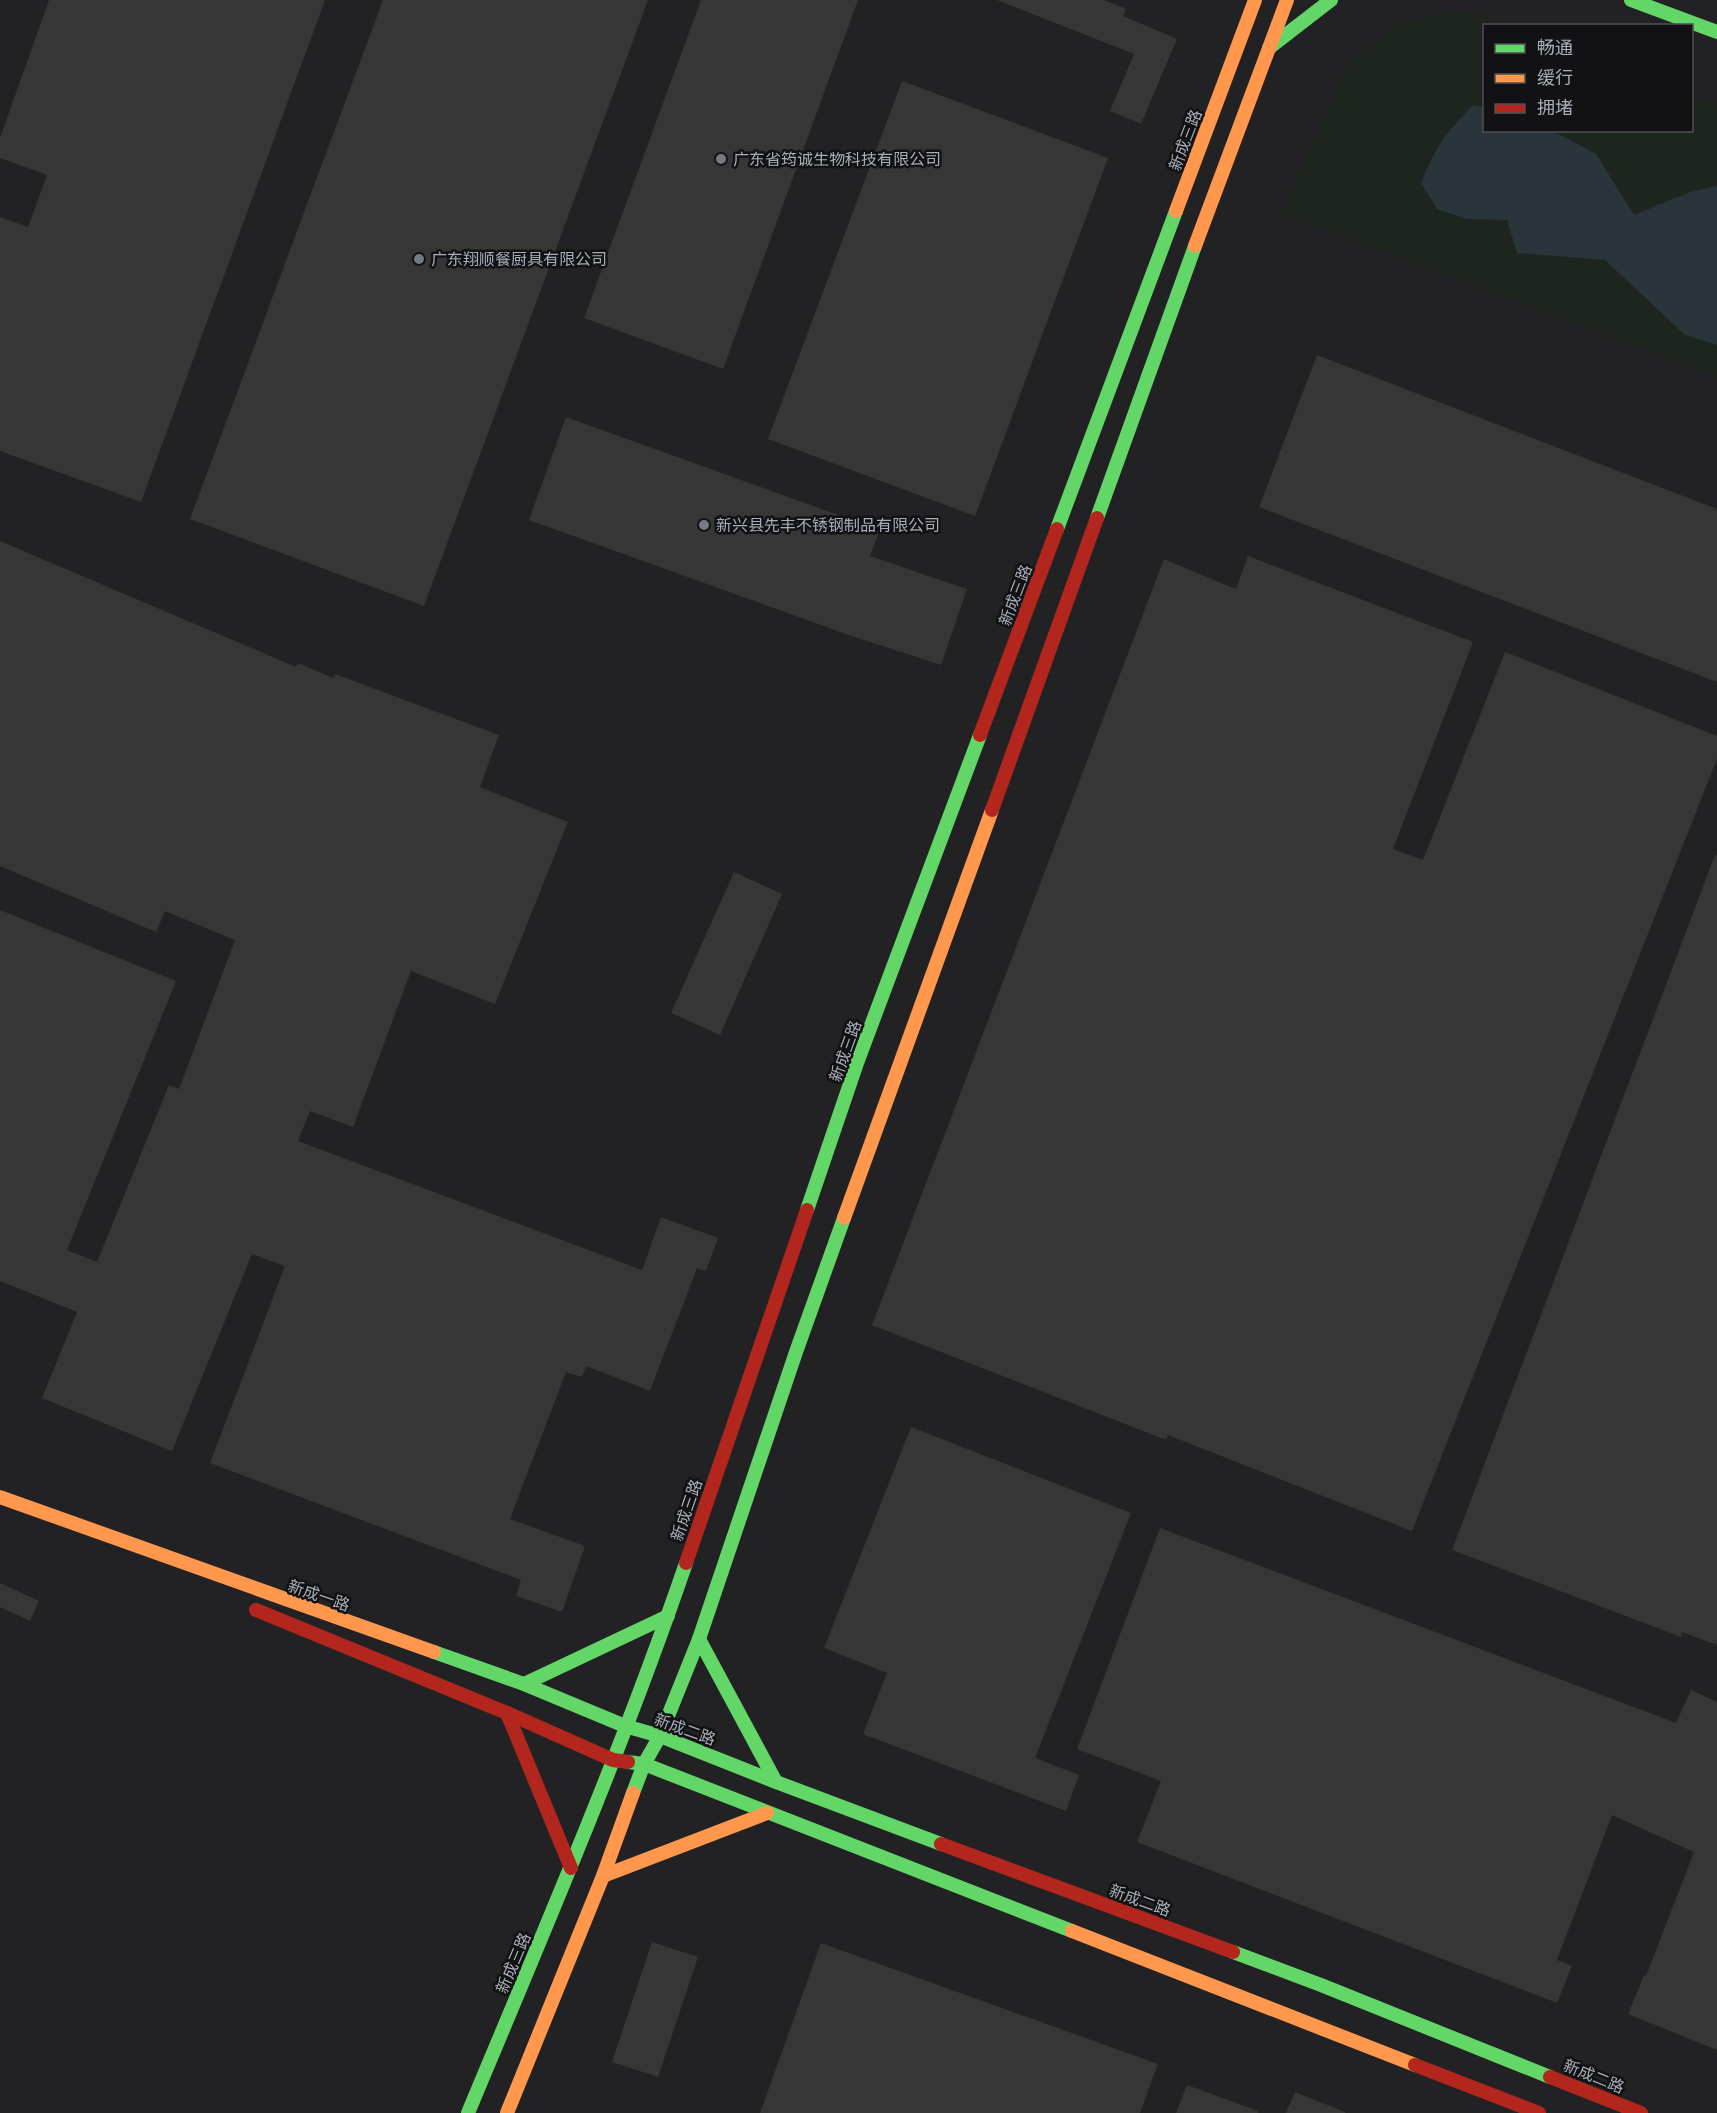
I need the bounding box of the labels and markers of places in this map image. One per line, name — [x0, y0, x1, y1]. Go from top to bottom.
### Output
place label: 广东省筠诚生物科技有限公司 — [733, 150, 941, 169]
marker: 广东省筠诚生物科技有限公司 — [714, 152, 728, 166]
place label: 广东翔顺餐厨具有限公司 — [431, 250, 607, 269]
marker: 广东翔顺餐厨具有限公司 — [412, 252, 426, 266]
place label: 新兴县先丰不锈钢制品有限公司 — [716, 516, 940, 535]
marker: 新兴县先丰不锈钢制品有限公司 — [697, 518, 711, 532]

